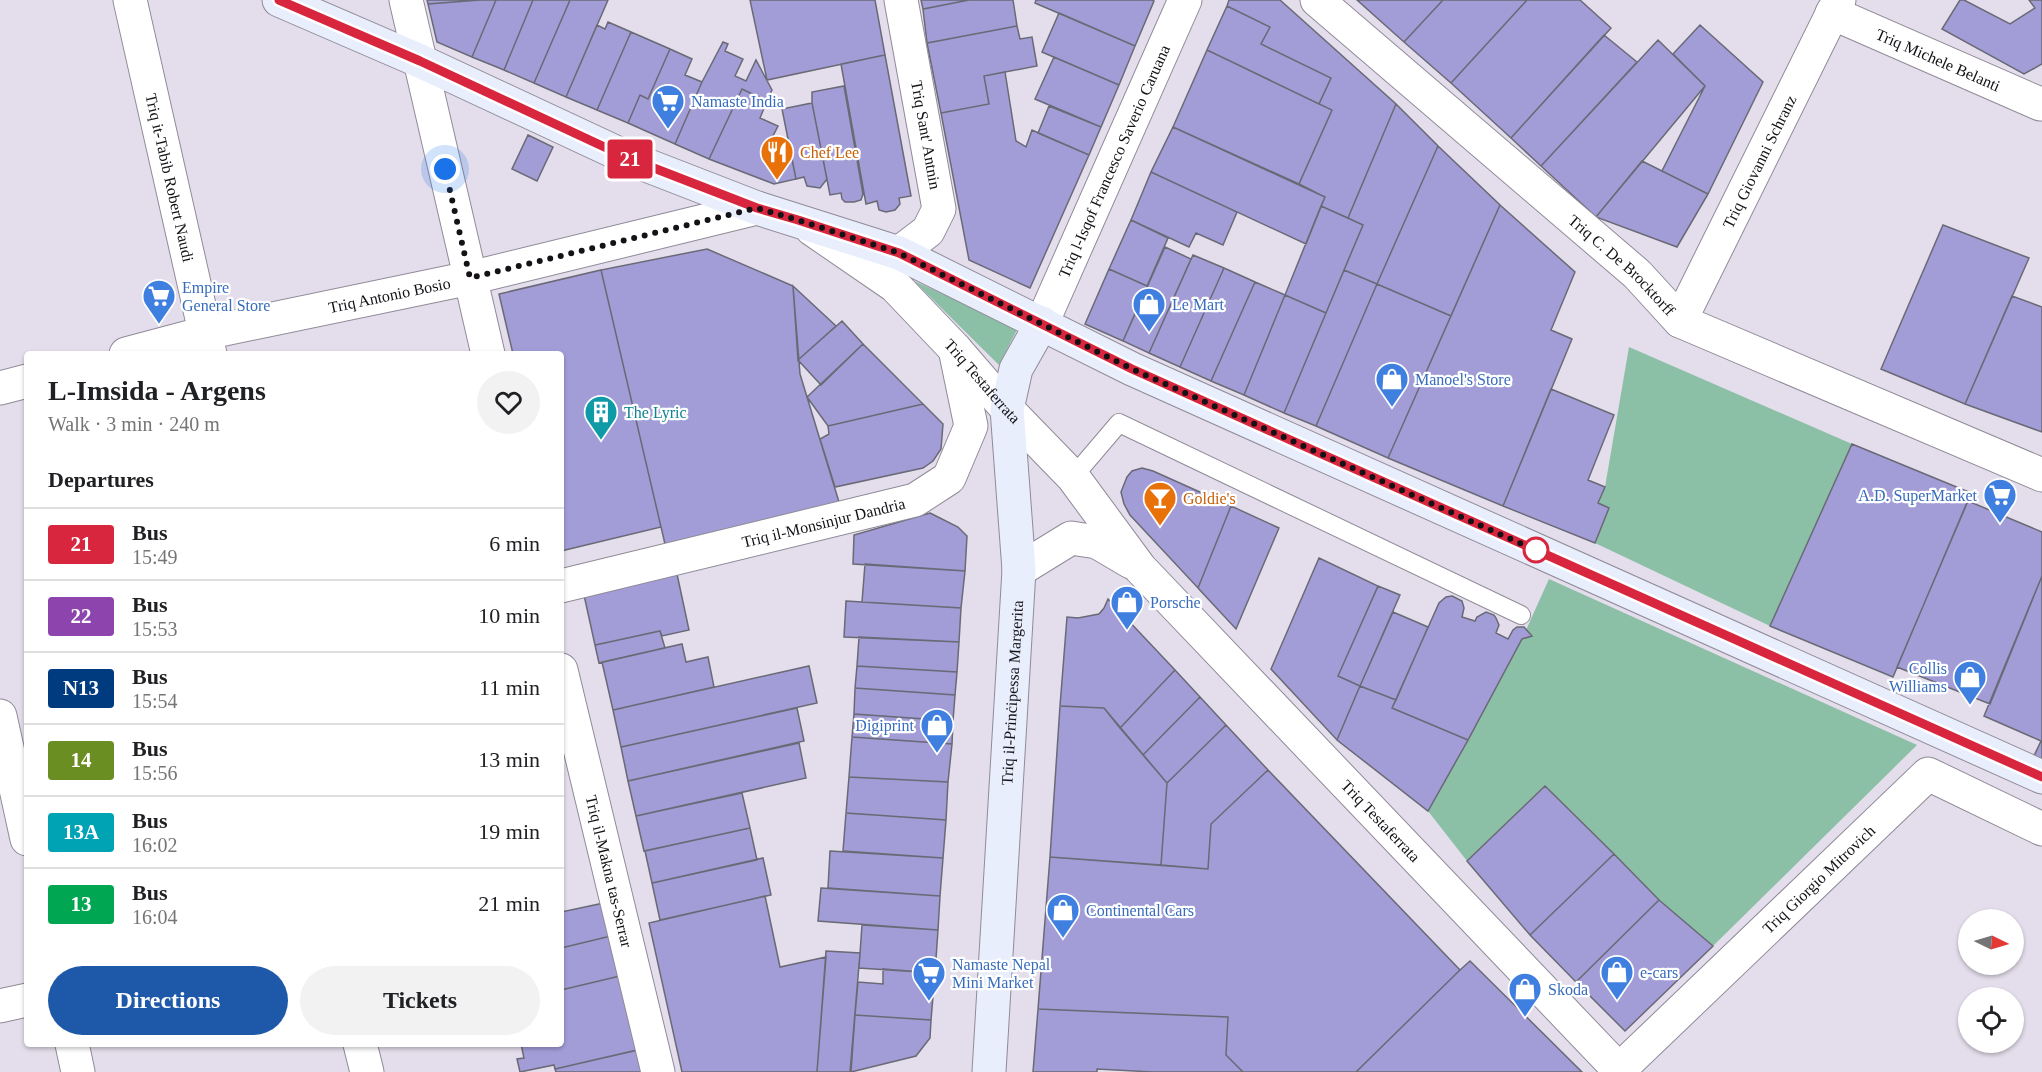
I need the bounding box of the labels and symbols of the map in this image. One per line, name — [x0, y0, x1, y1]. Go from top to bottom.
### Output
street label: Triq Michele Belanti — [1874, 25, 2003, 94]
street label: Triq l-Isqof Francesco Saverio Caruana — [1055, 42, 1173, 280]
street label: Triq Sant' Antnin — [907, 79, 944, 191]
supermarket icon: Namaste India — [650, 83, 686, 130]
street label: Triq it-Tabib Robert Naudi — [143, 92, 198, 264]
street label: Triq Giovanni Schranz — [1719, 92, 1799, 231]
place label: Namaste India — [691, 93, 784, 110]
restaurant icon: Chef Lee — [759, 134, 795, 181]
line badge: 21 — [603, 140, 657, 178]
place label: Chef Lee — [800, 144, 859, 161]
your location — [430, 154, 460, 184]
street label: Triq C. De Brocktorff — [1565, 211, 1679, 319]
street label: Triq Antonio Bosio — [327, 274, 452, 316]
supermarket icon: Empire General Store — [141, 278, 177, 325]
place label: Empire General Store — [182, 279, 270, 314]
shop icon: Le Mart — [1131, 286, 1167, 333]
place label: Le Mart — [1172, 296, 1225, 313]
street label: Triq Testaferrata — [941, 335, 1024, 426]
shop icon: Manoel's Store — [1374, 361, 1410, 408]
place label: Manoel's Store — [1415, 371, 1511, 388]
building icon: The Lyric — [583, 394, 619, 441]
place label: The Lyric — [624, 404, 687, 422]
supermarket icon: A.D. SuperMarket — [1982, 477, 2018, 524]
bar icon: Goldie's — [1142, 480, 1178, 527]
place label: A.D. SuperMarket — [1858, 487, 1978, 505]
place label: Goldie's — [1183, 490, 1236, 507]
street label: Triq il-Monsinjur Dandria — [740, 494, 907, 550]
unlabelled marker — [1523, 537, 1549, 563]
shop icon: Porsche — [1109, 584, 1145, 631]
place label: Porsche — [1150, 594, 1201, 611]
street label: Triq il-Prinċipessa Margerita — [998, 600, 1026, 786]
shop icon: Collis Williams — [1952, 659, 1988, 706]
place label: Collis Williams — [1889, 660, 1947, 695]
shop icon: Digiprint — [919, 707, 955, 754]
place label: Digiprint — [855, 717, 915, 735]
street label: Triq Testaferrata — [1338, 776, 1424, 865]
street label: Triq il-Makna tas-Serrar — [583, 793, 636, 950]
street label: Triq Giorgio Mitrovich — [1759, 821, 1878, 936]
shop icon: Continental Cars — [1045, 892, 1081, 939]
place label: Continental Cars — [1086, 902, 1194, 919]
north arrow — [1958, 909, 2024, 975]
shop icon: e-cars — [1599, 954, 1635, 1001]
supermarket icon: Namaste Nepal Mini Market — [911, 955, 947, 1002]
place label: Namaste Nepal Mini Market — [952, 956, 1051, 991]
place label: e-cars — [1640, 964, 1678, 981]
shop icon: Skoda — [1507, 971, 1543, 1018]
place label: Skoda — [1548, 981, 1588, 998]

